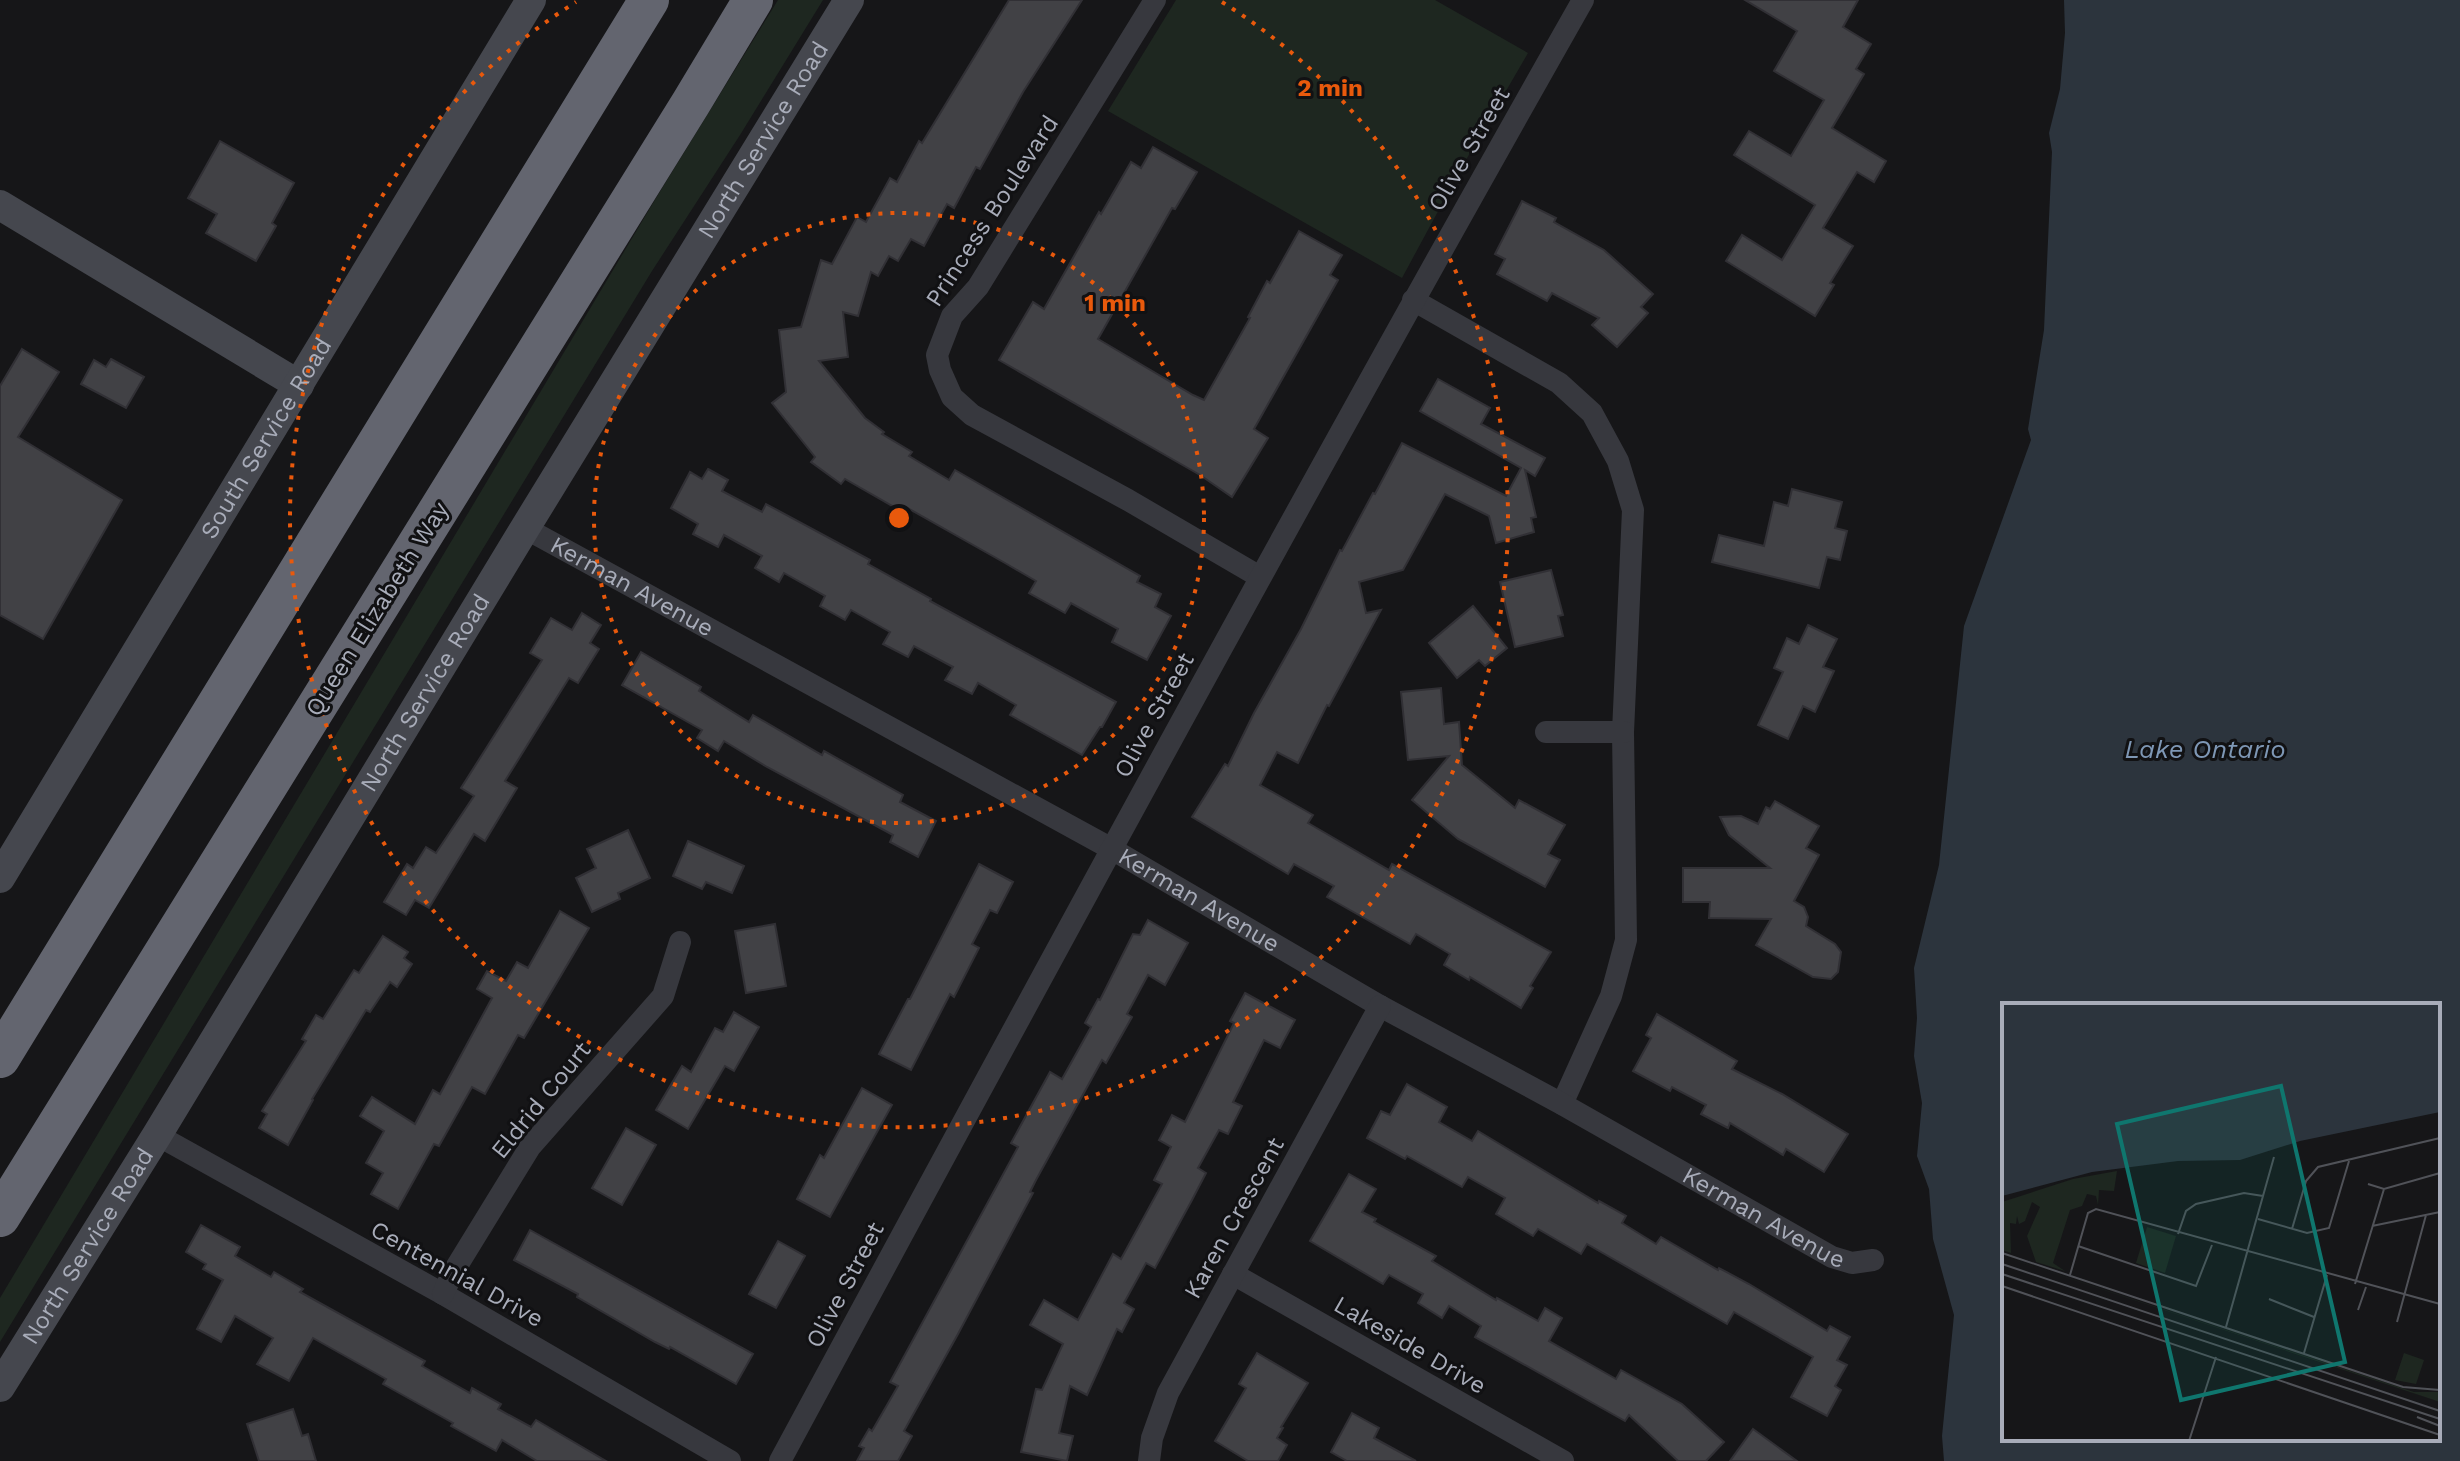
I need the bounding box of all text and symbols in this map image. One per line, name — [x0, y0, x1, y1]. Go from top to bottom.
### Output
street label: North Service Road — [692, 36, 834, 244]
text: 2 min — [1297, 74, 1363, 102]
street label: Olive Street — [1422, 82, 1516, 216]
street label: Princess Boulevard — [920, 110, 1064, 312]
text: 1 min — [1084, 289, 1146, 317]
street label: South Service Road — [195, 333, 337, 544]
street label: Queen Elizabeth Way — [300, 496, 455, 721]
centre of rings — [885, 504, 913, 532]
street label: Kerman Avenue — [546, 531, 719, 642]
street label: North Service Road — [355, 589, 496, 797]
street label: Olive Street — [1108, 648, 1200, 782]
water label: Lake Ontario — [2124, 734, 2286, 764]
street label: Kerman Avenue — [1113, 842, 1285, 958]
inset map — [2002, 1003, 2440, 1441]
street label: Eldrid Court — [485, 1036, 597, 1164]
street label: Karen Crescent — [1178, 1133, 1290, 1303]
street label: North Service Road — [16, 1143, 159, 1349]
street label: Kerman Avenue — [1678, 1161, 1848, 1274]
street label: Centennial Drive — [366, 1215, 548, 1333]
street label: Olive Street — [800, 1217, 890, 1353]
street label: Lakeside Drive — [1329, 1290, 1491, 1400]

